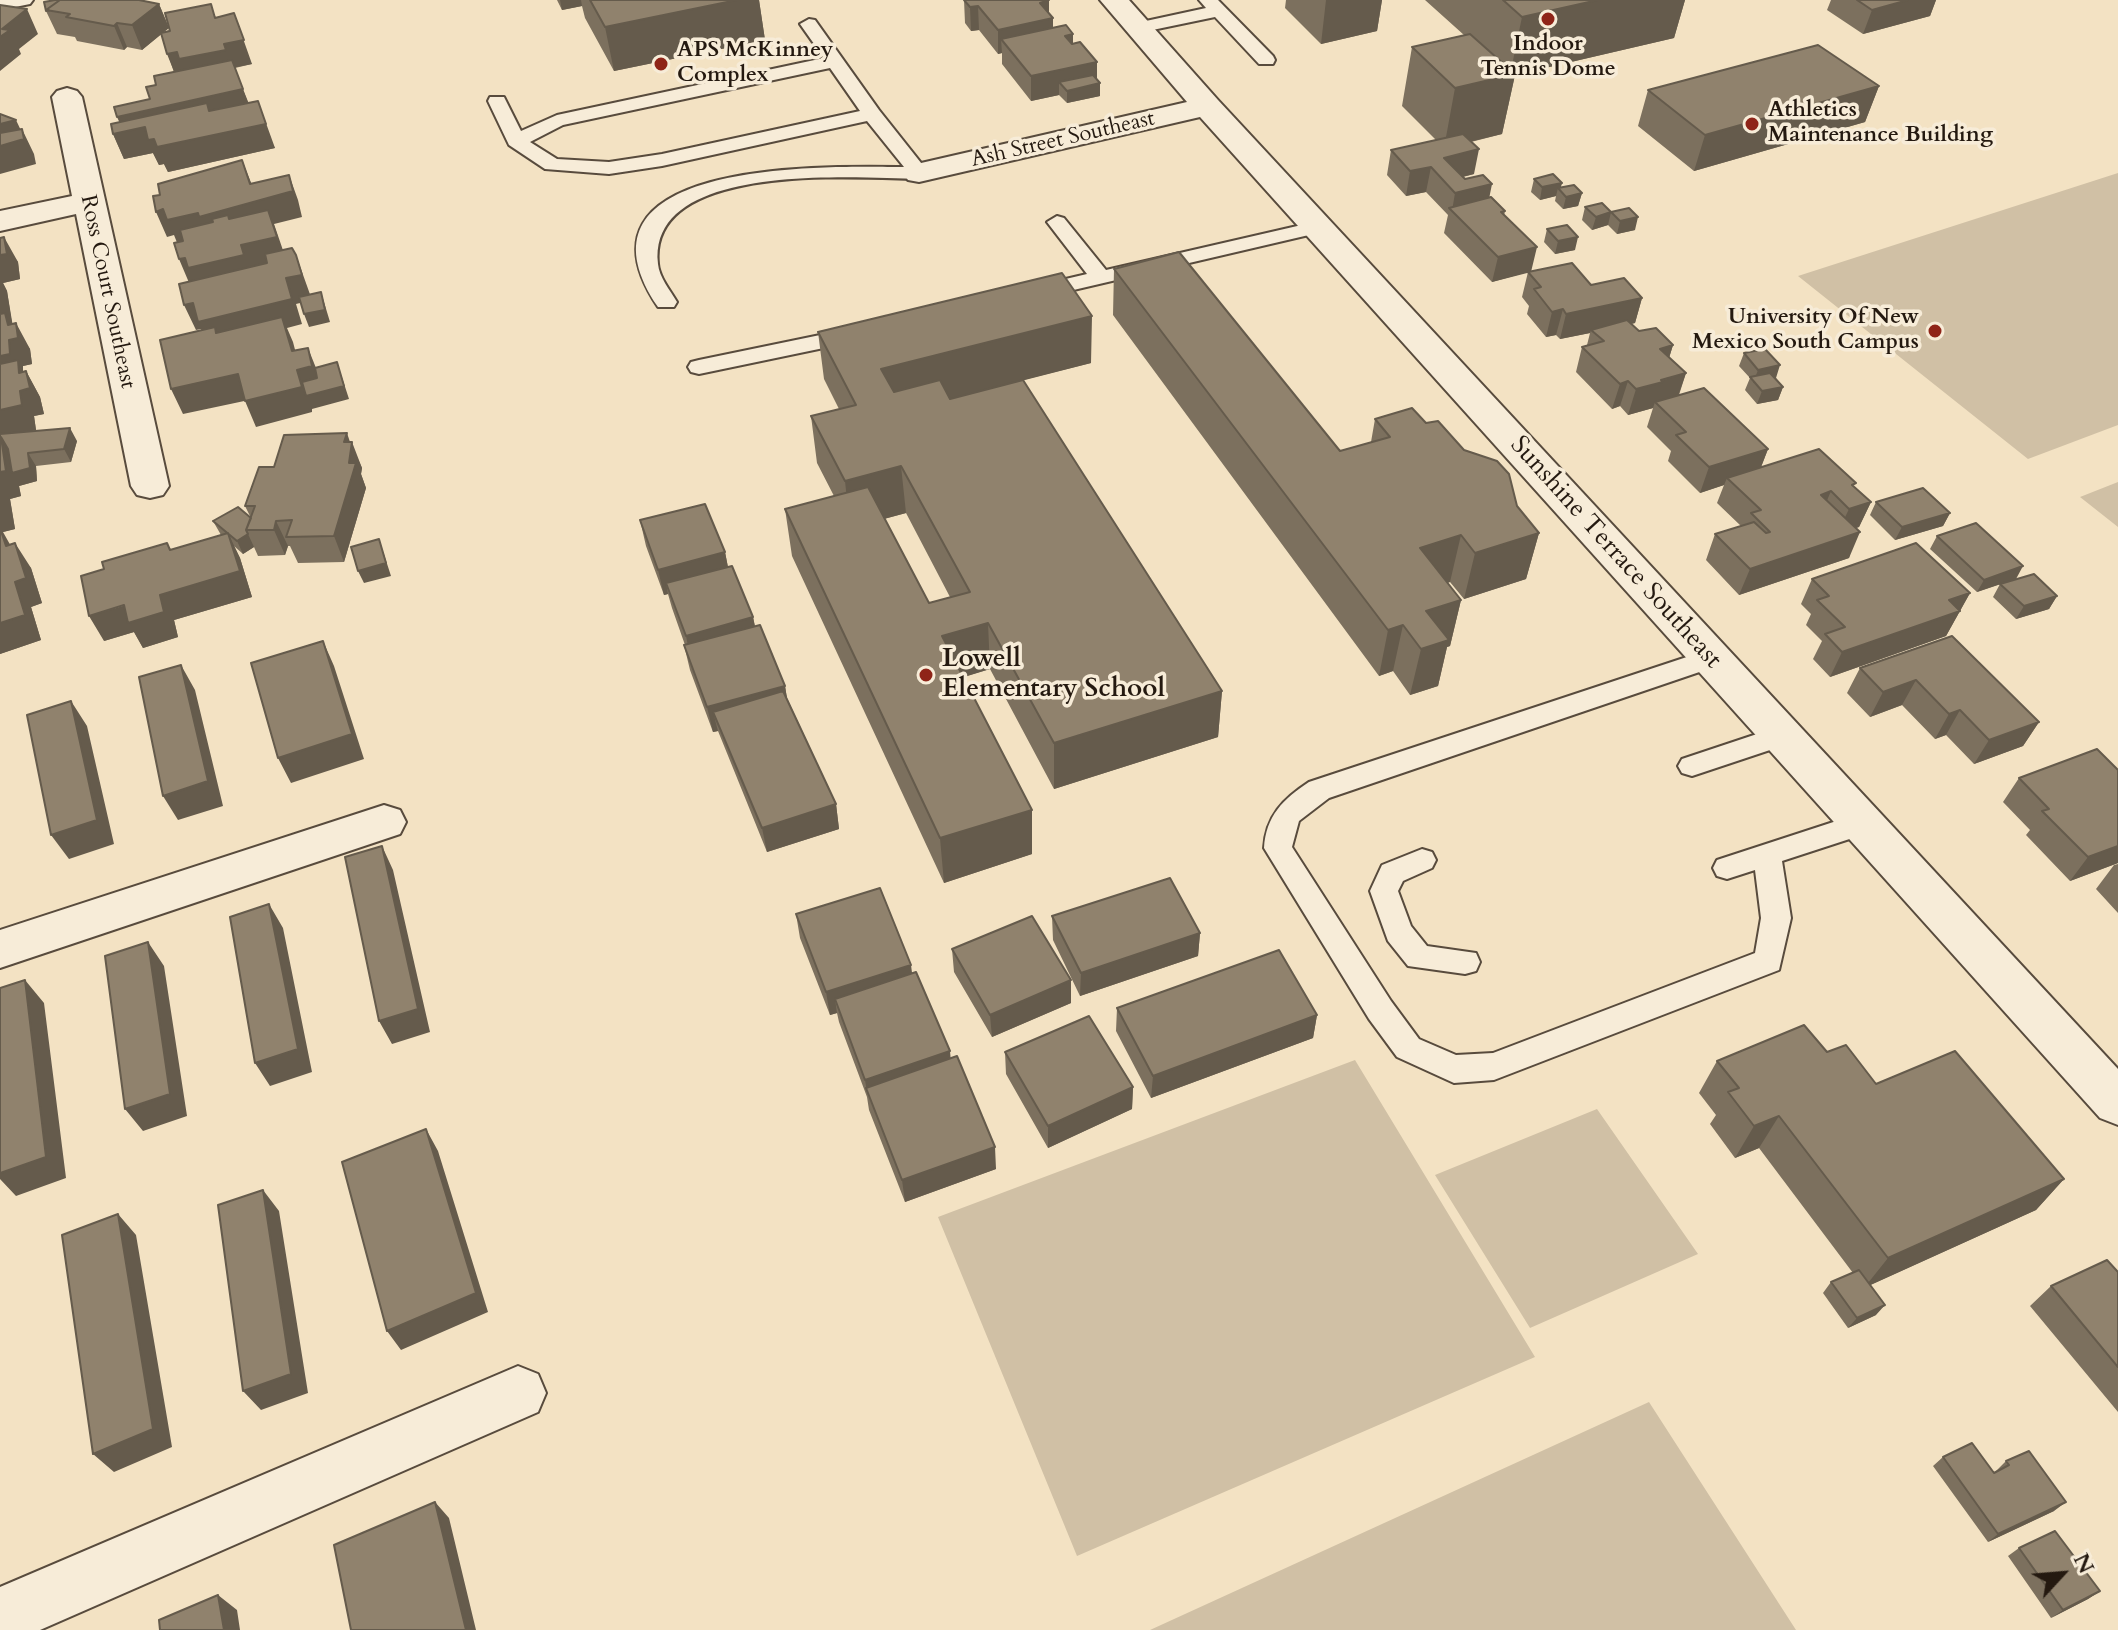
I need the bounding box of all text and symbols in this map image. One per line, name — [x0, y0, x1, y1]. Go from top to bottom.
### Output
marker: Indoor Tennis Dome — [1539, 10, 1557, 28]
place label: Indoor Tennis Dome — [1480, 32, 1616, 84]
place label: APS McKinney Complex — [677, 38, 833, 90]
marker: APS McKinney Complex — [652, 55, 670, 73]
place label: Athletics Maintenance Building — [1768, 98, 1993, 150]
street label: Ash Street Southeast — [969, 106, 1157, 174]
marker: Athletics Maintenance Building — [1743, 115, 1761, 133]
street label: Ross Court Southeast — [74, 193, 140, 391]
place label: University Of New Mexico South Campus — [1692, 305, 1919, 356]
marker: University Of New Mexico South Campus — [1926, 322, 1944, 340]
street label: Sunshine Terrace Southeast — [1503, 431, 1727, 675]
place label: Lowell Elementary School — [942, 644, 1165, 706]
marker: Lowell Elementary School — [917, 666, 935, 684]
north arrow — [2022, 1534, 2102, 1614]
text: N — [2066, 1548, 2101, 1579]

